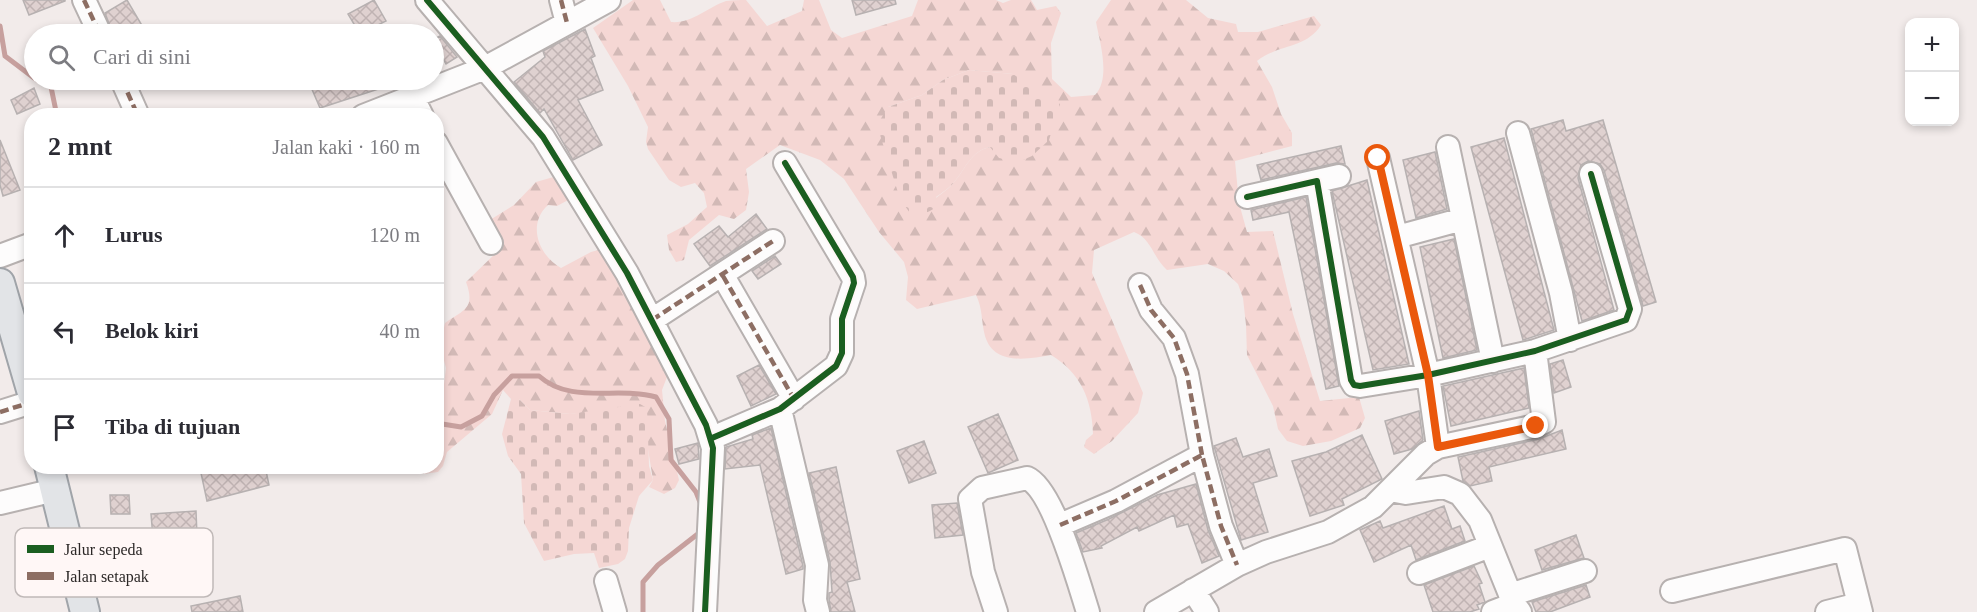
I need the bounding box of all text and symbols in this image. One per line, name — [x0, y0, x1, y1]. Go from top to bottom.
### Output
map controls — [1905, 18, 1959, 126]
button: + — [1905, 18, 1959, 72]
search box — [24, 24, 444, 90]
icon: search — [45, 41, 78, 74]
text: Cari di sini — [93, 44, 191, 69]
button: − — [1905, 72, 1959, 126]
text: 2 mnt — [48, 132, 112, 161]
text: Jalan kaki · 160 m — [272, 136, 420, 158]
route start — [1364, 144, 1390, 170]
icon: ahead — [48, 219, 81, 252]
text: Lurus — [105, 222, 162, 247]
text: 120 m — [369, 224, 420, 246]
icon: left — [48, 315, 81, 348]
text: Belok kiri — [105, 318, 199, 343]
text: 40 m — [379, 320, 420, 342]
icon: arrive — [48, 411, 81, 444]
route end — [1522, 412, 1548, 438]
text: Tiba di tujuan — [105, 414, 240, 439]
legend — [15, 528, 213, 597]
text: Jalur sepeda — [64, 541, 143, 559]
text: Jalan setapak — [64, 568, 149, 586]

